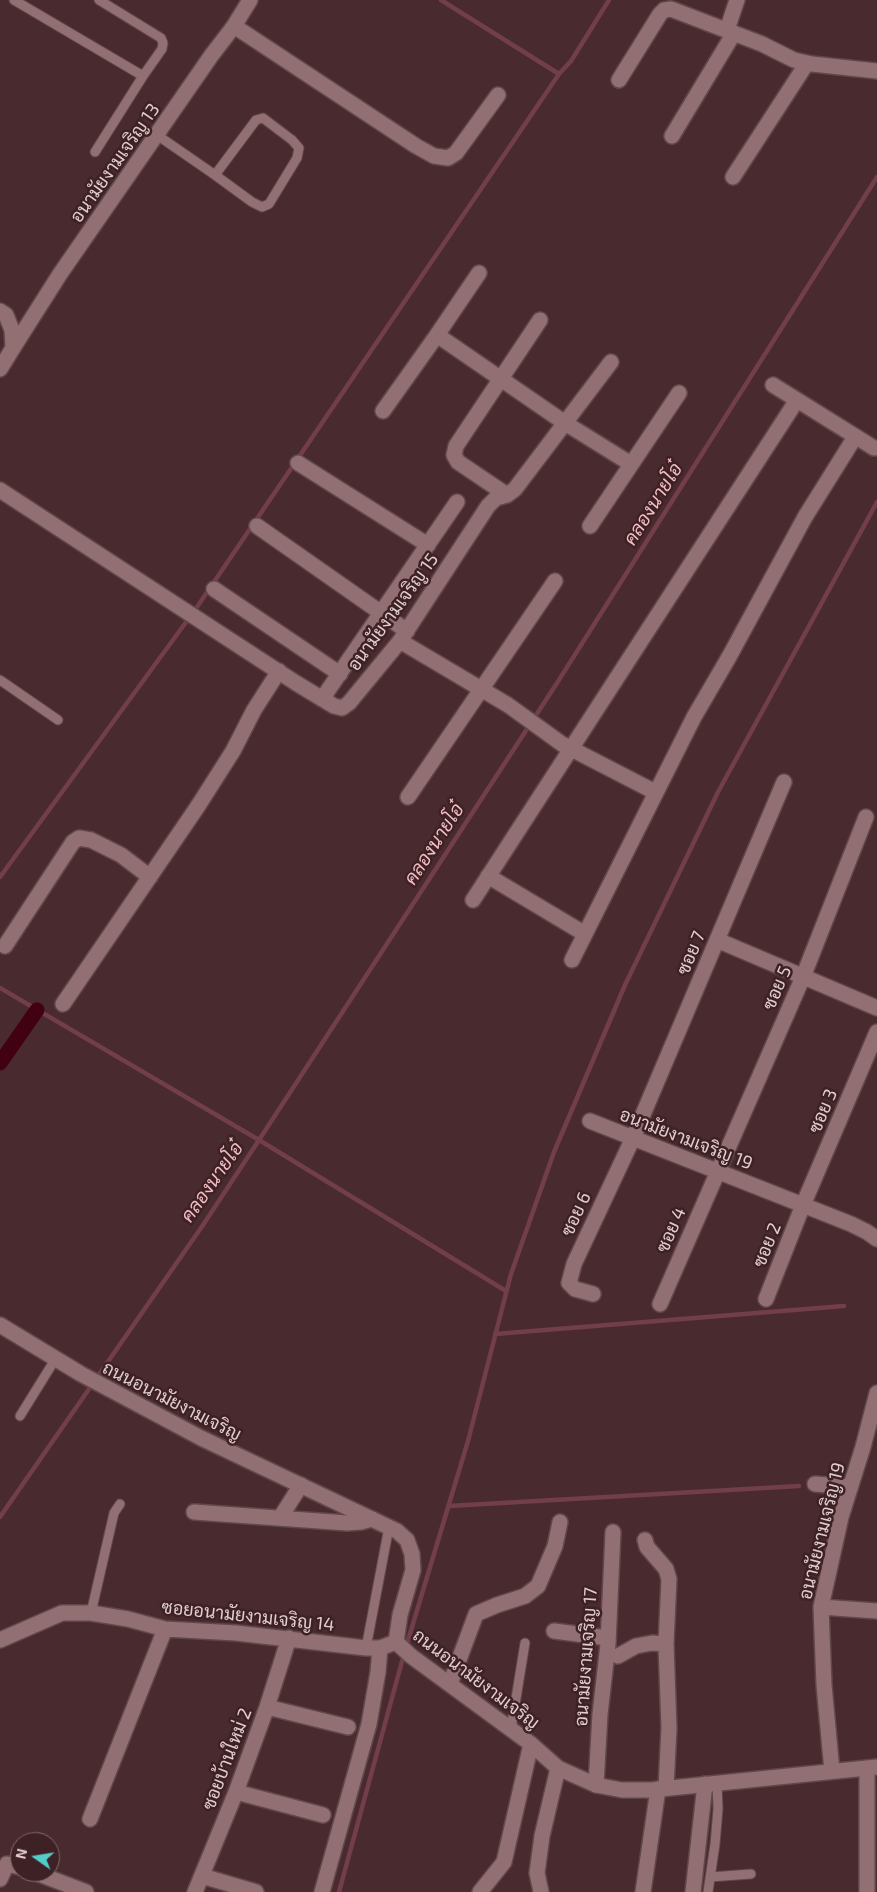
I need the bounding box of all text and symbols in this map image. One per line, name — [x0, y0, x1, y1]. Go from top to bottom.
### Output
street label: อนามัยงามเจริญ 13 — [66, 99, 164, 227]
water label: คลองนายโอ๋ — [619, 459, 687, 549]
street label: อนามัยงามเจริญ 15 — [343, 549, 443, 675]
water label: คลองนายโอ๋ — [399, 799, 469, 889]
street label: ซอย 7 — [672, 928, 710, 978]
street label: ซอย 5 — [758, 963, 796, 1013]
street label: ซอย 3 — [804, 1086, 842, 1136]
street label: อนามัยงามเจริญ 19 — [616, 1104, 756, 1174]
water label: คลองนายโอ๋ — [176, 1137, 248, 1227]
street label: ซอย 6 — [556, 1188, 596, 1240]
street label: ซอย 4 — [652, 1204, 690, 1256]
street label: ซอย 2 — [748, 1220, 786, 1270]
street label: ถนนอนามัยงามเจริญ — [99, 1357, 245, 1445]
street label: อนามัยงามเจริญ 19 — [794, 1460, 850, 1602]
street label: อนามัยงามเจริญ 17 — [570, 1587, 602, 1727]
street label: ซอยอนามัยงามเจริญ 14 — [161, 1596, 335, 1636]
street label: ถนนอนามัยงามเจริญ — [409, 1624, 543, 1734]
street label: ซอยบ้านใหม่ 2 — [198, 1705, 256, 1813]
north arrow — [10, 1832, 60, 1882]
text: N — [11, 1847, 30, 1861]

